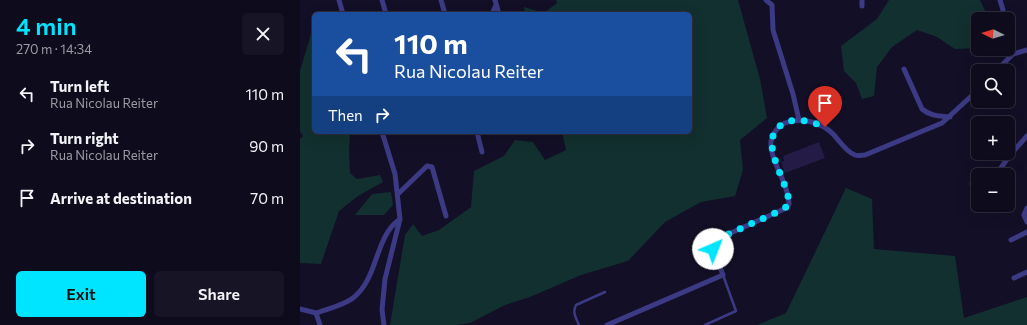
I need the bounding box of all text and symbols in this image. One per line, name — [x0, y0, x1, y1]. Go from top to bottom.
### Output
text: 4 min — [16, 11, 77, 40]
north arrow — [971, 12, 1015, 56]
map controls — [971, 12, 1015, 212]
button: close — [242, 13, 284, 55]
text: 110 m — [394, 26, 468, 60]
icon: left — [328, 28, 380, 80]
text: 270 m · 14:34 — [16, 41, 92, 57]
text: Rua Nicolau Reiter — [394, 60, 544, 82]
button: search — [971, 64, 1015, 108]
text: Turn left — [50, 77, 109, 95]
icon: left — [16, 83, 38, 105]
text: 110 m — [245, 85, 284, 103]
pin — [808, 86, 842, 127]
icon: arrive — [814, 92, 836, 114]
text: Rua Nicolau Reiter — [50, 95, 158, 111]
icon: right — [371, 104, 393, 126]
text: Then — [328, 106, 363, 124]
button: + — [971, 116, 1015, 160]
text: Turn right — [50, 129, 119, 147]
icon: right — [16, 135, 38, 157]
text: 90 m — [249, 137, 284, 155]
text: Rua Nicolau Reiter — [50, 147, 158, 163]
button: − — [971, 168, 1015, 212]
icon: arrive — [16, 187, 38, 209]
text: Arrive at destination — [50, 189, 192, 207]
text: 70 m — [250, 189, 284, 207]
position arrow — [692, 228, 734, 270]
button: Exit — [16, 271, 146, 317]
button: Share — [154, 271, 284, 317]

